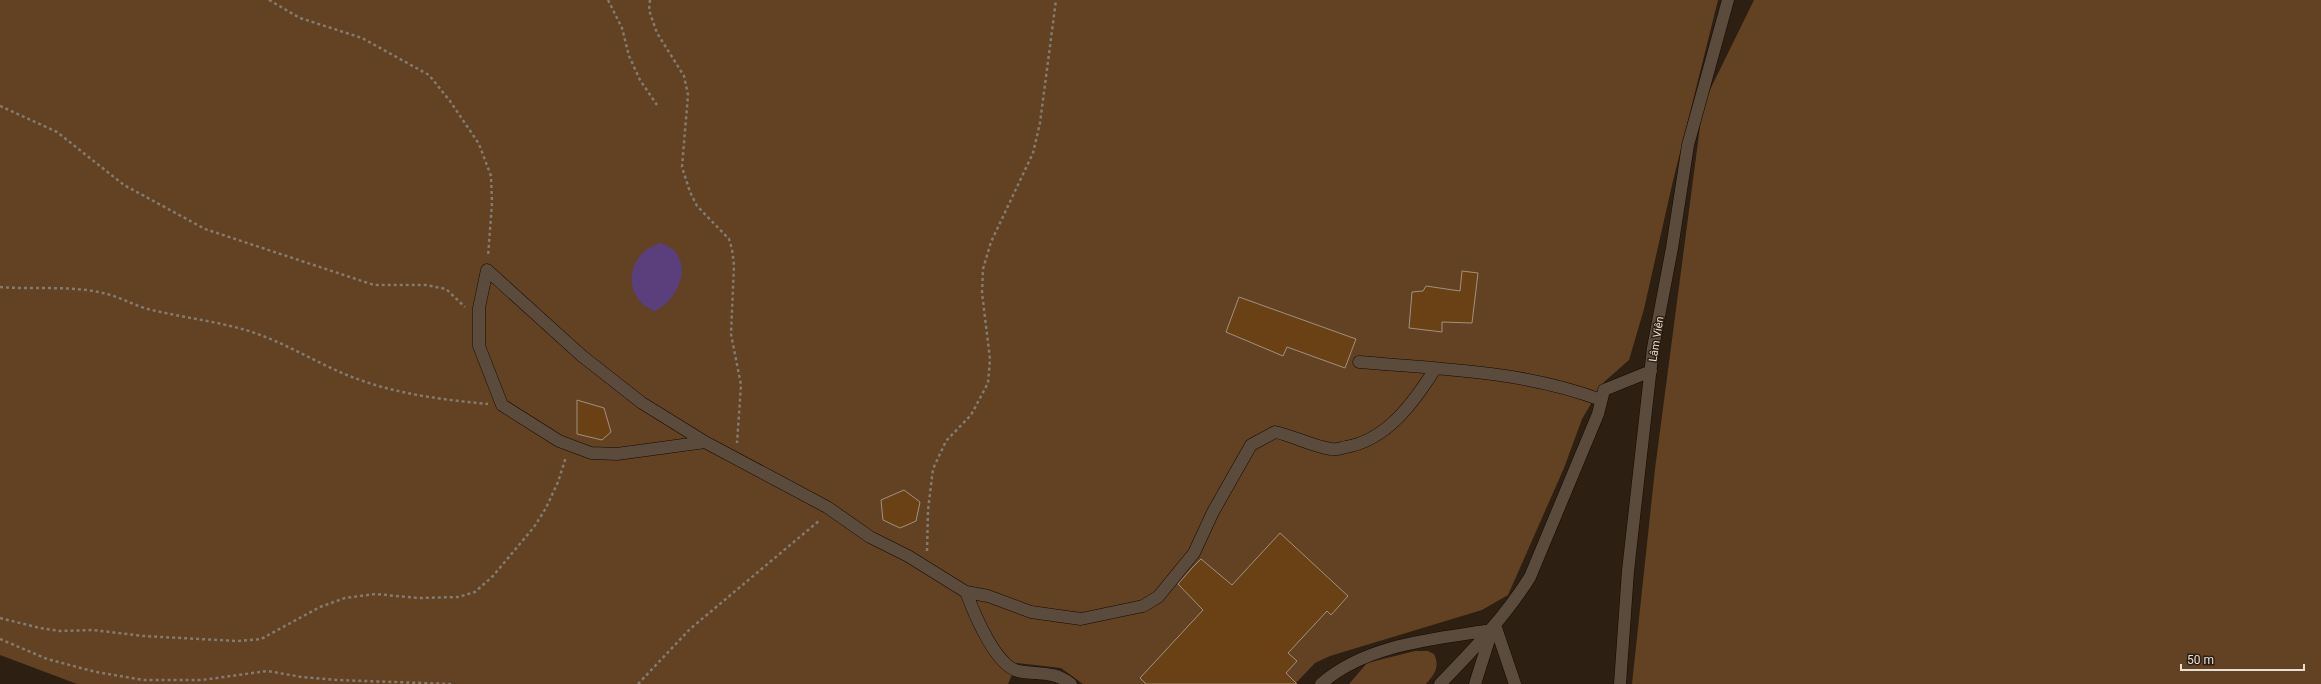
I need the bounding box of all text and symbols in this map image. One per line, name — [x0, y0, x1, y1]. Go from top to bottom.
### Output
street label: Lâm Viên — [1646, 315, 1667, 363]
scale bar — [2181, 646, 2304, 672]
text: 50 m — [2187, 653, 2214, 667]

